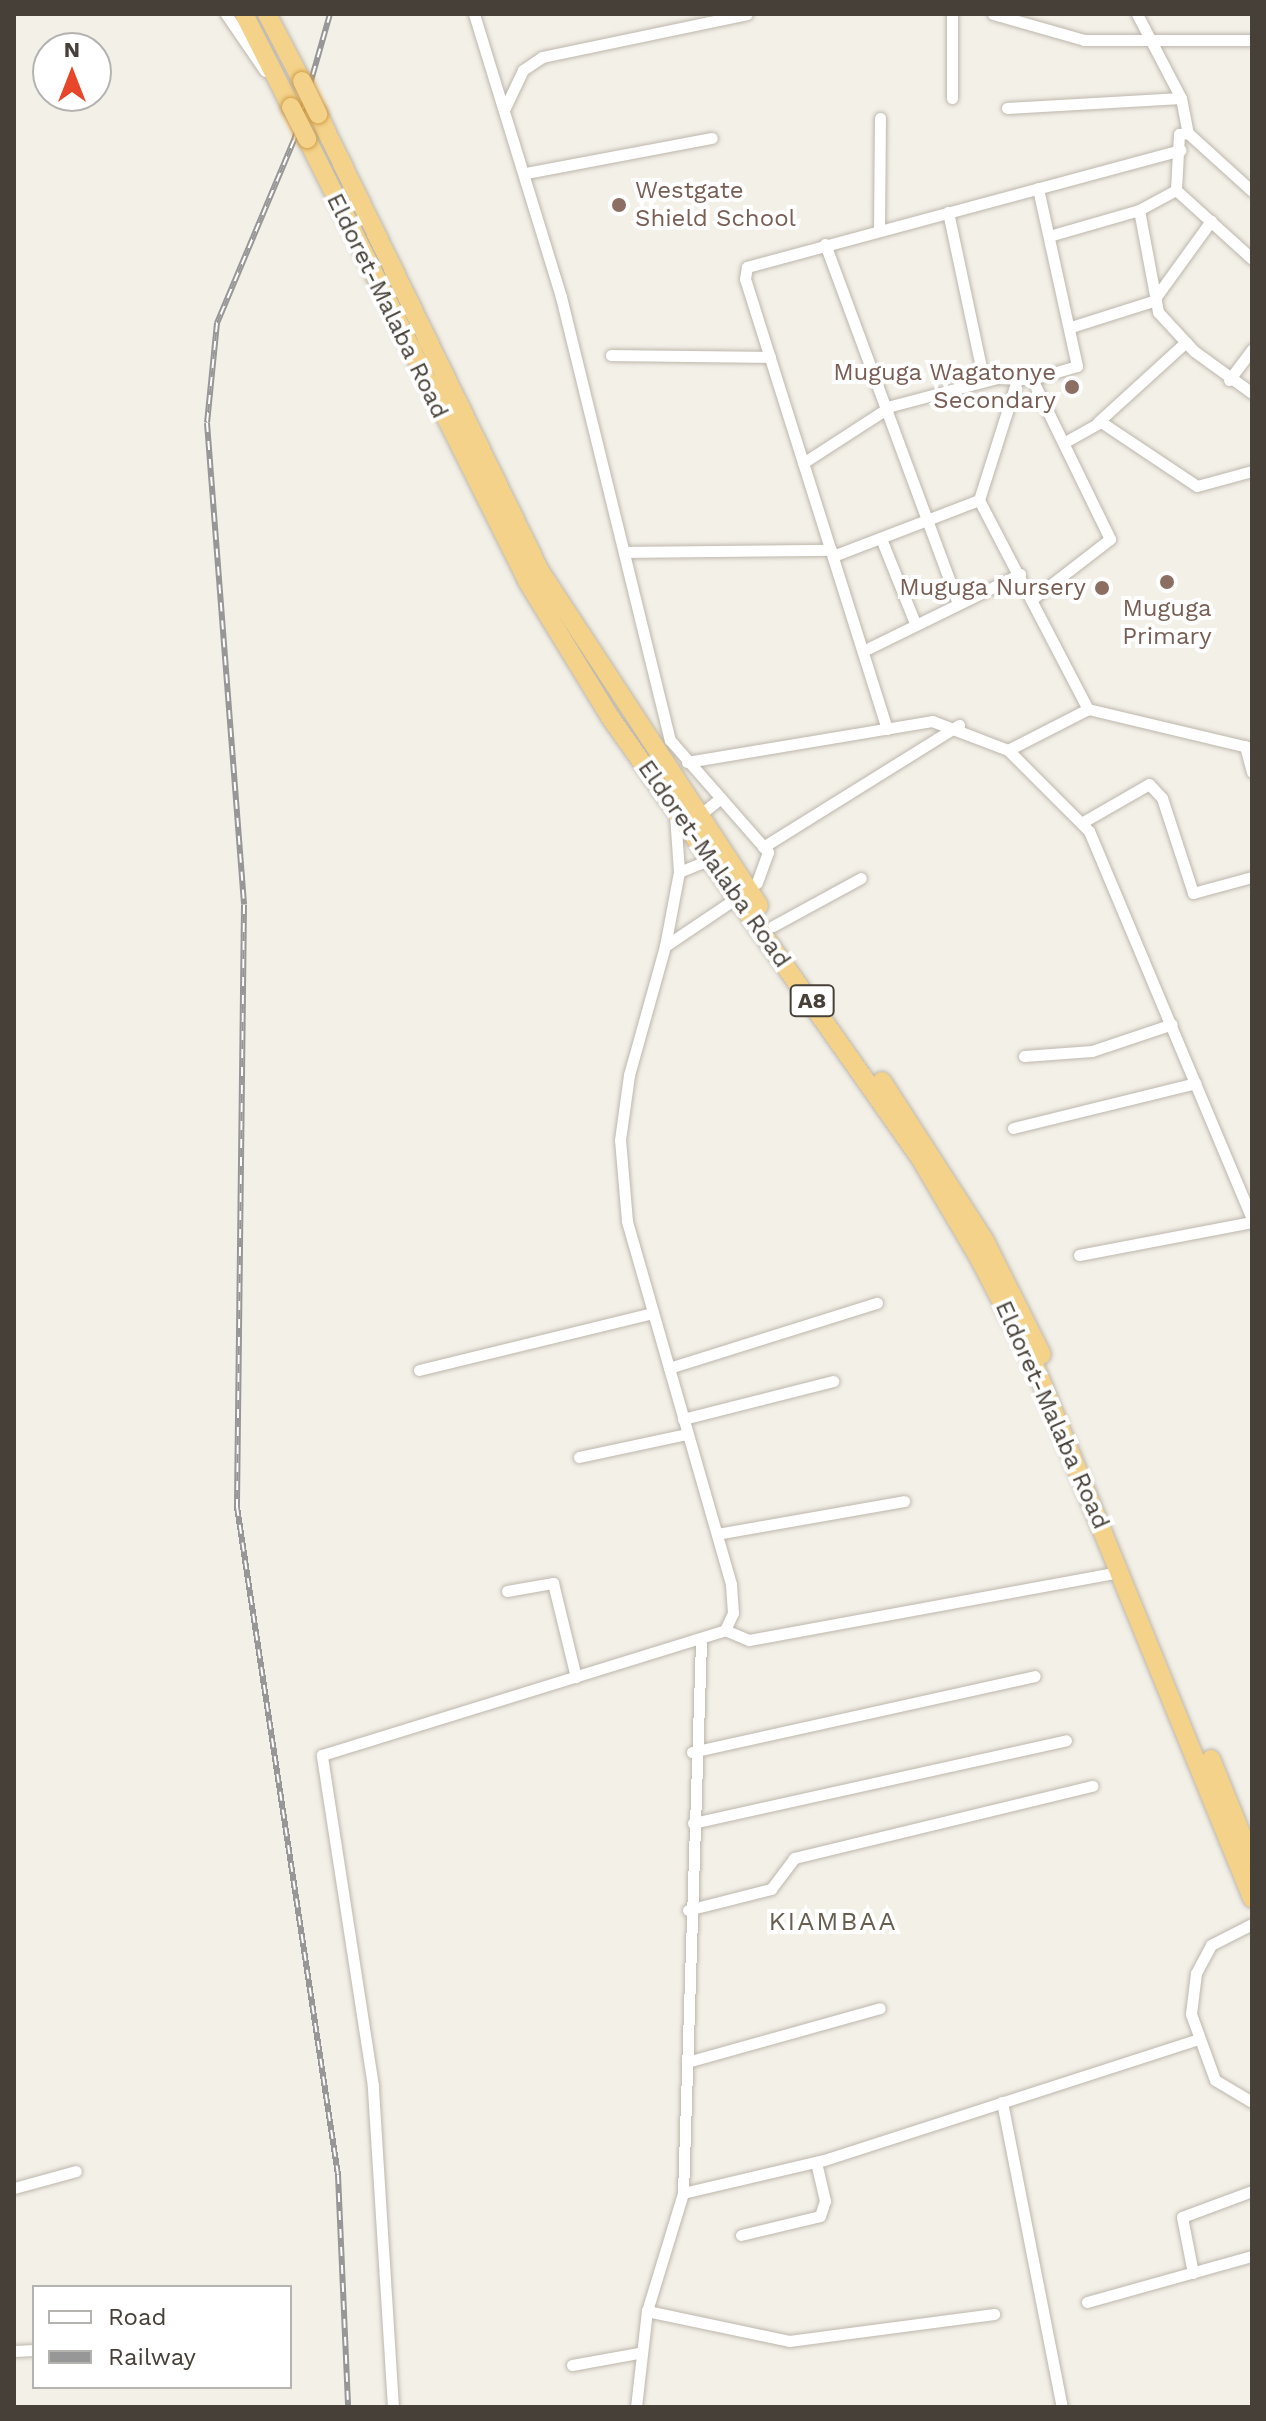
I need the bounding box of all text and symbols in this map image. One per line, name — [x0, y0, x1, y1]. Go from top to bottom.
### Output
north arrow — [32, 32, 112, 112]
text: N — [64, 37, 80, 62]
place label: Westgate Shield School — [635, 177, 796, 233]
street label: Eldoret-Malaba Road — [320, 189, 454, 423]
marker: Westgate Shield School — [610, 196, 628, 214]
place label: Muguga Wagatonye Secondary — [832, 359, 1056, 415]
marker: Muguga Wagatonye Secondary — [1063, 378, 1081, 396]
marker: Muguga Primary — [1158, 573, 1176, 591]
place label: Muguga Nursery — [899, 574, 1086, 602]
marker: Muguga Nursery — [1093, 579, 1111, 597]
place label: Muguga Primary — [1122, 595, 1212, 651]
street label: Eldoret-Malaba Road — [631, 754, 797, 974]
road number: A8 — [788, 983, 836, 1019]
street label: Eldoret-Malaba Road — [989, 1296, 1115, 1534]
district label: KIAMBAA — [768, 1906, 898, 1938]
legend — [32, 2285, 292, 2389]
text: Road — [108, 2303, 167, 2331]
text: Railway — [108, 2343, 196, 2371]

